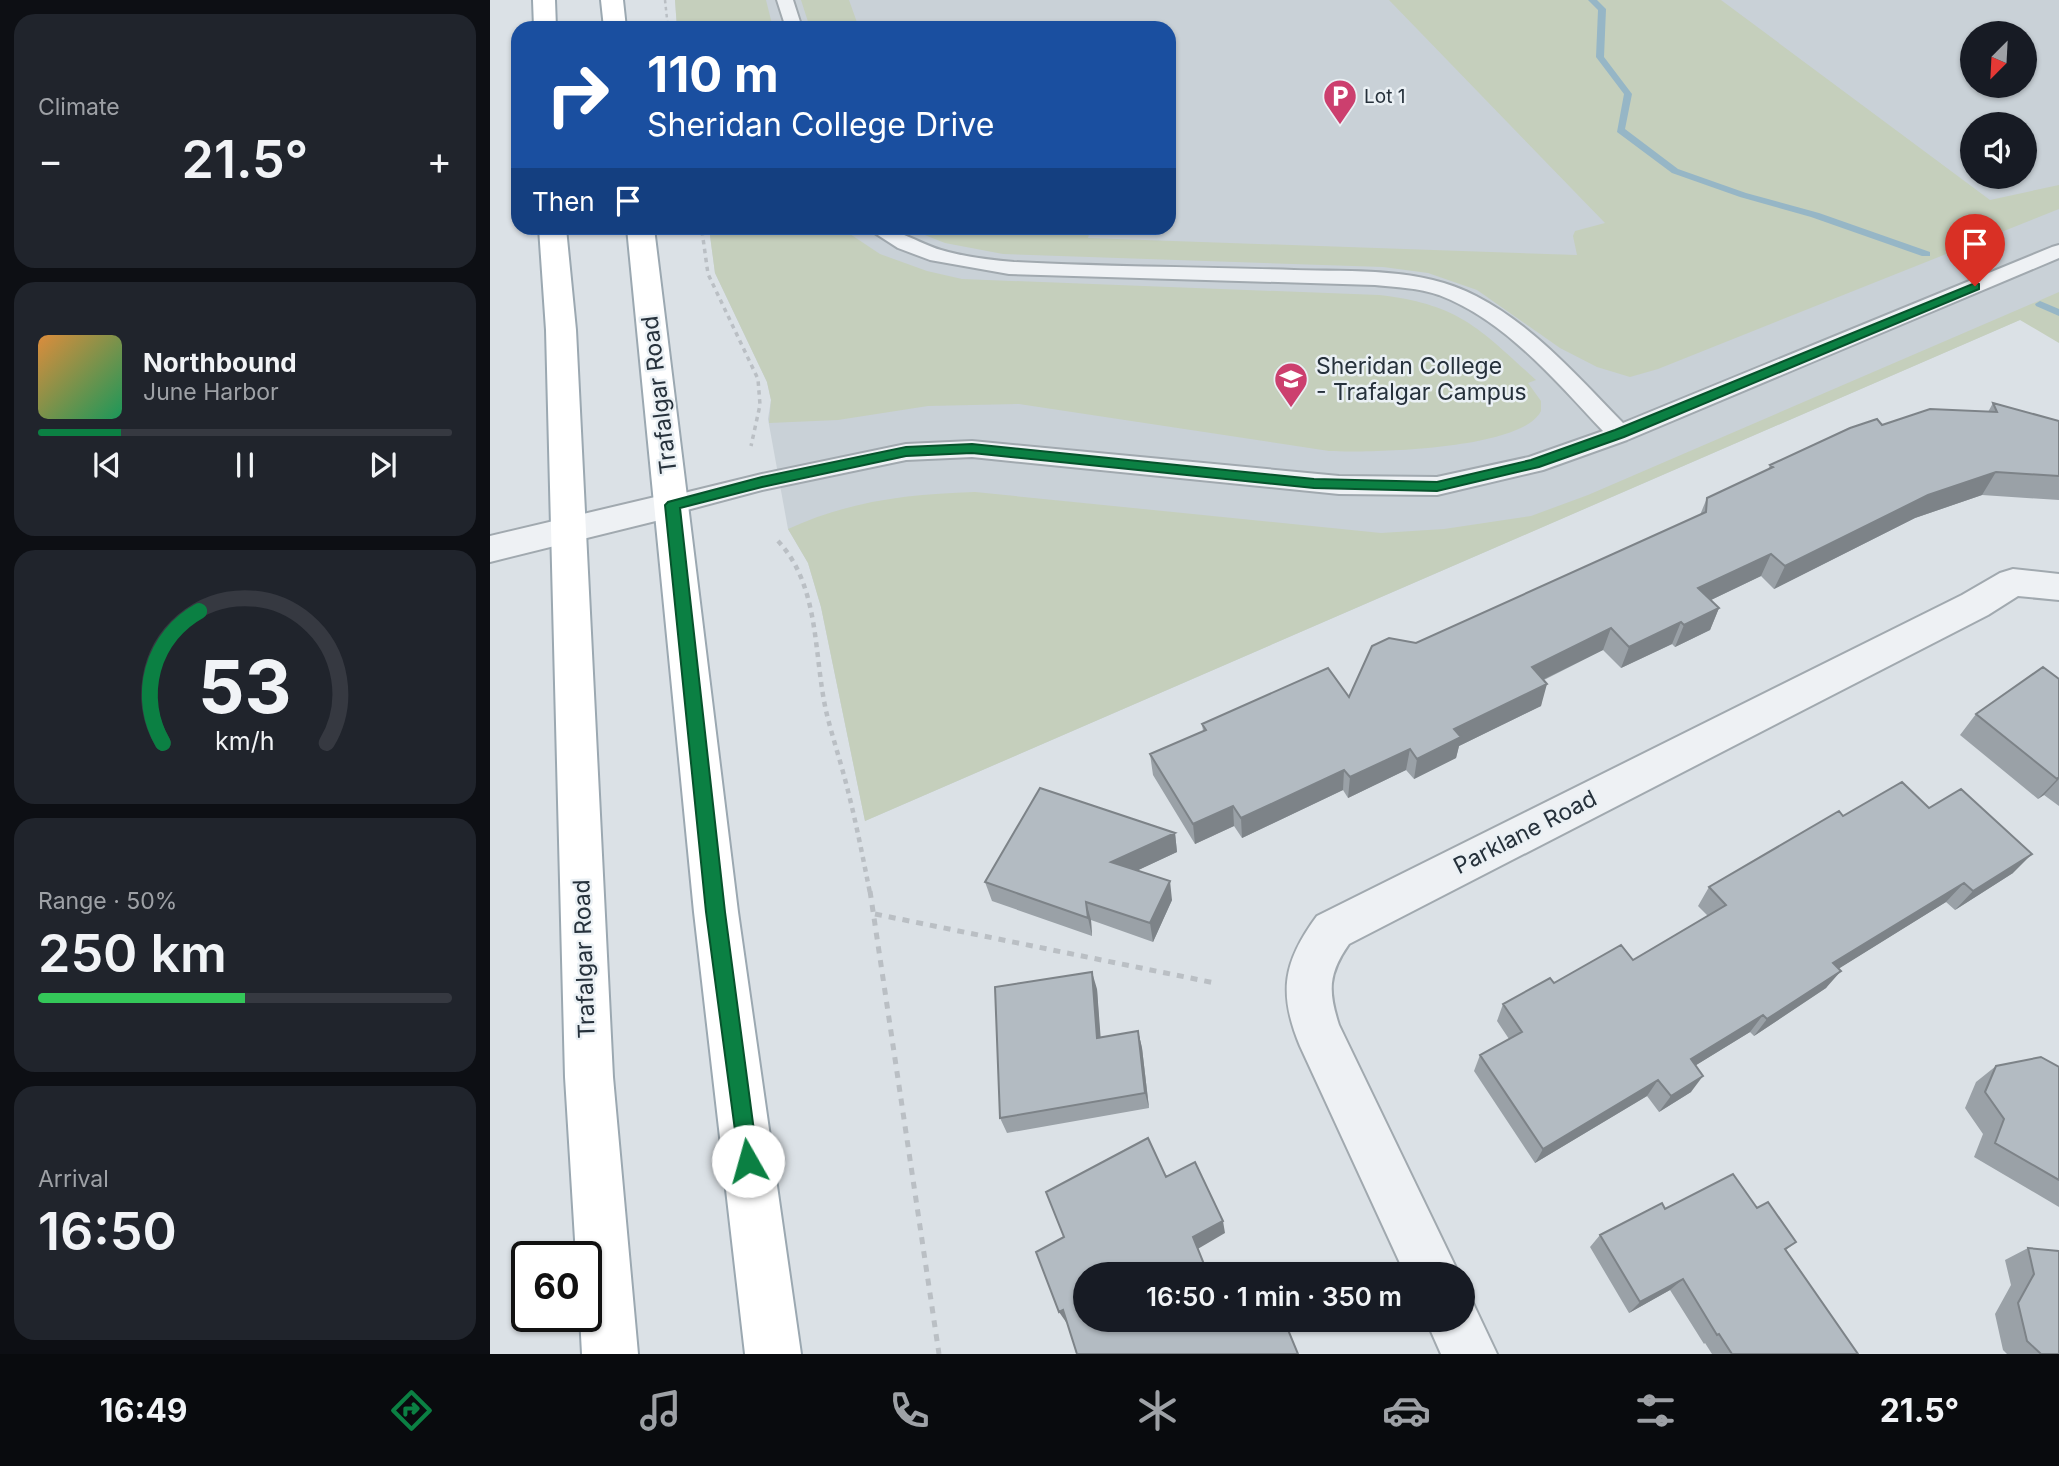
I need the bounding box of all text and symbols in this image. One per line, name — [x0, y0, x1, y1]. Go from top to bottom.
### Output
north arrow — [1960, 21, 2037, 98]
map controls — [1960, 21, 2037, 189]
text: 110 m — [647, 45, 779, 104]
icon: right — [532, 49, 623, 140]
parking icon: Lot 1 — [1321, 77, 1359, 126]
place label: Lot 1 — [1364, 85, 1405, 108]
text: Climate — [38, 93, 120, 121]
text: Sheridan College Drive — [647, 105, 994, 144]
button: sound — [1960, 112, 2037, 189]
text: 21.5° — [182, 128, 308, 191]
text: − — [38, 137, 63, 183]
text: + — [427, 137, 452, 183]
icon: arrive — [609, 182, 647, 220]
text: Then — [532, 186, 595, 217]
pin — [1945, 214, 2005, 286]
icon: arrive — [1956, 225, 1994, 263]
street label: Trafalgar Road — [635, 314, 683, 476]
text: Northbound — [143, 347, 297, 378]
place label: Sheridan College - Trafalgar Campus — [1316, 352, 1527, 406]
school or university icon: Sheridan College - Trafalgar Campus — [1272, 360, 1310, 409]
text: June Harbor — [143, 378, 279, 406]
icon: previous — [88, 446, 126, 484]
icon: pause — [226, 446, 264, 484]
icon: next — [364, 446, 402, 484]
text: 53 — [198, 642, 292, 731]
text: km/h — [215, 726, 275, 756]
street label: Parklane Road — [1449, 784, 1601, 880]
street label: Trafalgar Road — [567, 879, 601, 1039]
text: Range · 50% — [38, 887, 177, 915]
text: 250 km — [38, 922, 227, 985]
position arrow — [711, 1124, 785, 1198]
text: Arrival — [38, 1165, 109, 1193]
text: 16:50 — [38, 1200, 177, 1263]
speed limit sign: 60 — [511, 1241, 602, 1332]
text: 16:50 · 1 min · 350 m — [1146, 1281, 1402, 1312]
icon: directions — [387, 1386, 436, 1435]
icon: music — [636, 1386, 685, 1435]
icon: phone — [885, 1386, 934, 1435]
icon: climate — [1133, 1386, 1182, 1435]
icon: car — [1382, 1386, 1431, 1435]
icon: filters — [1631, 1386, 1680, 1435]
text: 16:49 — [100, 1391, 188, 1430]
text: 21.5° — [1880, 1391, 1959, 1430]

